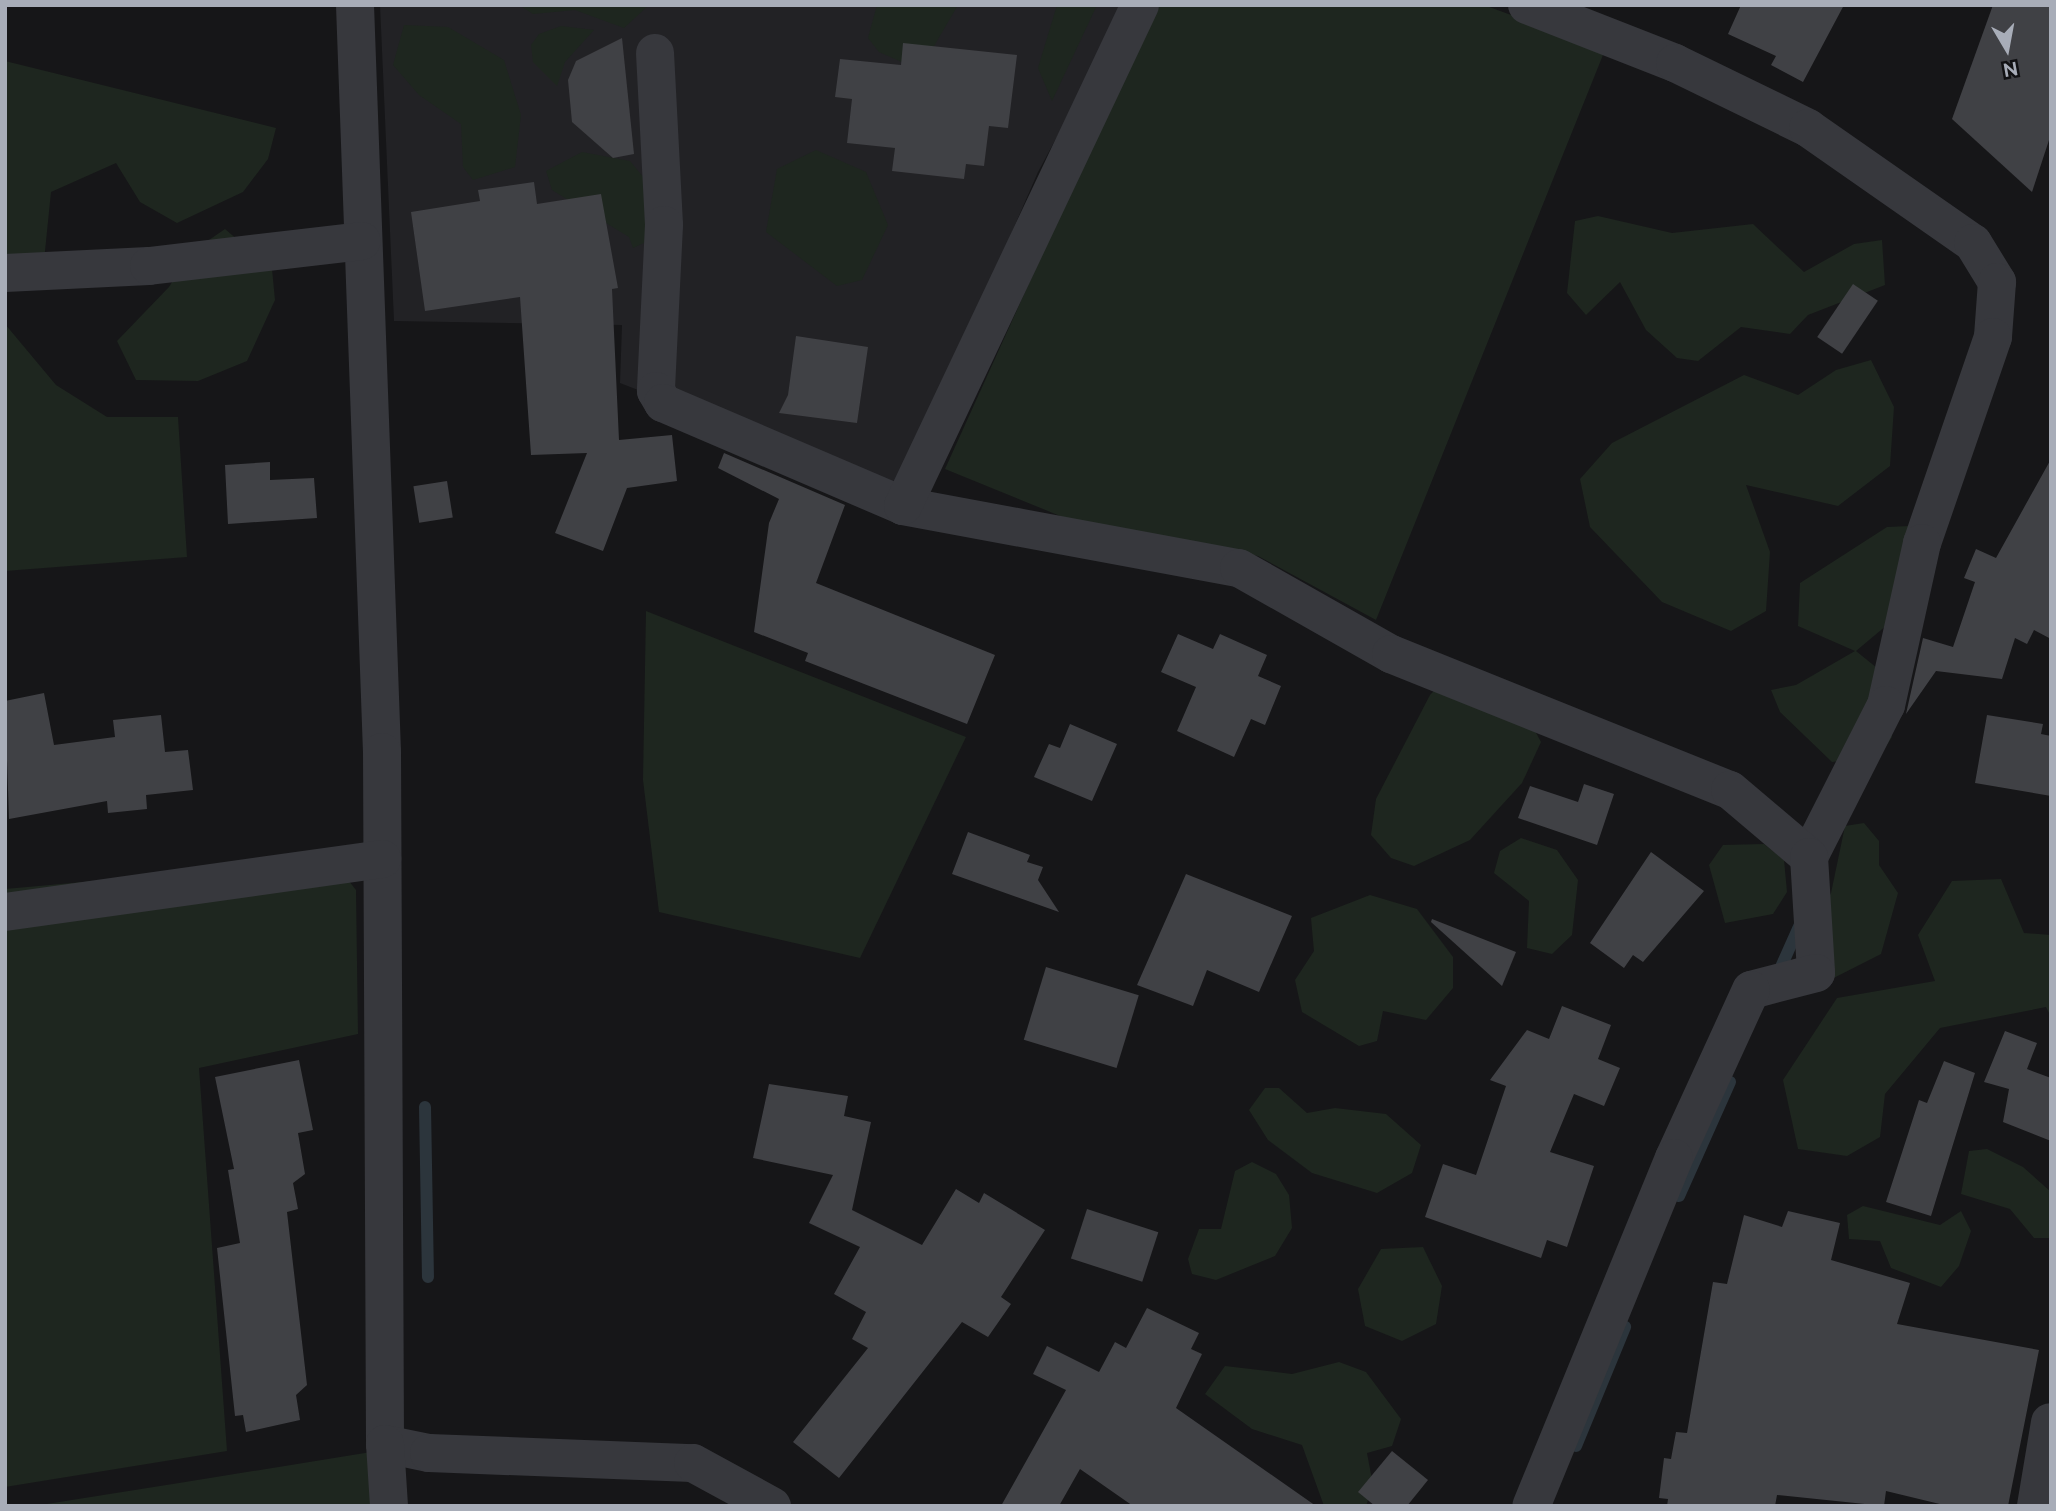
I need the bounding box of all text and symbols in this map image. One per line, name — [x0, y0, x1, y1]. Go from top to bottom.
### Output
north arrow — [1972, 14, 2042, 84]
text: N — [2002, 58, 2020, 82]

